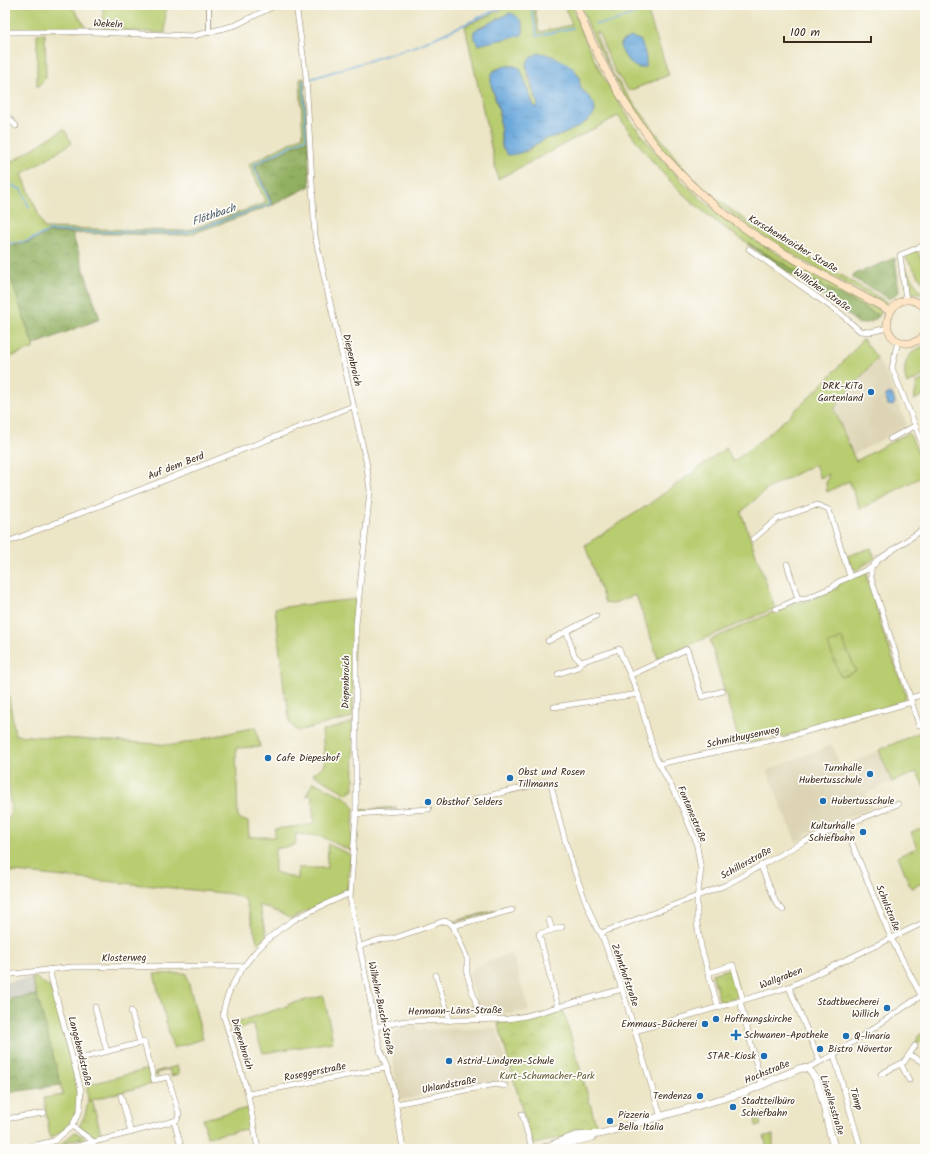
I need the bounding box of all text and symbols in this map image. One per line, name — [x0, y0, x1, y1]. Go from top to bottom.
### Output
street label: Wekeln — [93, 15, 123, 33]
scale bar — [784, 18, 871, 44]
text: 100 m — [790, 23, 821, 42]
water label: Flöthbach — [190, 199, 239, 231]
street label: Korschenbroicher Straße — [745, 211, 841, 277]
street label: Willicher Straße — [790, 264, 854, 316]
street label: Diepenbroich — [338, 332, 366, 388]
place label: DRK-KiTa Gartenland — [818, 378, 864, 406]
marker: DRK-KiTa Gartenland — [866, 387, 876, 397]
street label: Auf dem Berd — [145, 448, 207, 484]
street label: Diepenbroich — [338, 655, 354, 709]
street label: Schmithuysenweg — [705, 721, 781, 753]
place label: Cafe Diepeshof — [276, 750, 341, 766]
marker: Cafe Diepeshof — [263, 753, 273, 763]
place label: Turnhalle Hubertusschule — [799, 760, 863, 788]
place label: Obst und Rosen Tillmanns — [518, 764, 585, 792]
marker: Turnhalle Hubertusschule — [865, 769, 875, 779]
marker: Obst und Rosen Tillmanns — [505, 773, 515, 783]
street label: Fontanestraße — [673, 783, 711, 845]
place label: Hubertusschule — [831, 793, 895, 809]
place label: Obsthof Selders — [436, 794, 503, 810]
marker: Hubertusschule — [818, 796, 828, 806]
marker: Obsthof Selders — [423, 797, 433, 807]
place label: Kulturhalle Schiefbahn — [809, 818, 855, 846]
marker: Kulturhalle Schiefbahn — [858, 827, 868, 837]
street label: Schillerstraße — [717, 842, 775, 884]
street label: Schulstraße — [871, 882, 905, 934]
street label: Zehnthofstraße — [607, 941, 643, 1009]
street label: Klosterweg — [101, 950, 147, 966]
street label: Wilhelm-Busch-Straße — [363, 960, 399, 1057]
street label: Wallgraben — [757, 962, 805, 994]
place label: Stadtbuecherei Willich — [817, 994, 880, 1022]
street label: Hermann-Löns-Straße — [408, 1002, 503, 1020]
marker: Stadtbuecherei Willich — [882, 1003, 892, 1013]
place label: Hoffnungskirche — [724, 1011, 792, 1027]
street label: Langebendstraße — [64, 1014, 97, 1088]
marker: Hoffnungskirche — [711, 1014, 721, 1024]
street label: Diepenbroich — [227, 1016, 257, 1072]
place label: Emmaus-Bücherei — [621, 1016, 698, 1032]
marker: Emmaus-Bücherei — [700, 1019, 710, 1029]
place label: Schwanen-Apotheke — [744, 1027, 829, 1043]
place label: Q-linaria — [854, 1028, 891, 1044]
marker: Schwanen-Apotheke — [731, 1030, 741, 1040]
marker: Q-linaria — [841, 1031, 851, 1041]
place label: Bistro Növertor — [828, 1041, 892, 1057]
marker: Bistro Növertor — [815, 1044, 825, 1054]
place label: STAR-Kiosk — [707, 1048, 756, 1064]
marker: STAR-Kiosk — [759, 1051, 769, 1061]
place label: Astrid-Lindgren-Schule — [457, 1053, 554, 1069]
street label: Hochstraße — [742, 1055, 792, 1088]
marker: Astrid-Lindgren-Schule — [444, 1056, 454, 1066]
street label: Roseggerstraße — [283, 1058, 348, 1086]
park label: Kurt-Schumacher-Park — [499, 1068, 595, 1084]
street label: Uhlandstraße — [420, 1072, 478, 1098]
street label: Linsellesstraße — [815, 1073, 849, 1137]
street label: Tömp — [845, 1086, 867, 1112]
place label: Tendenza — [653, 1088, 692, 1104]
marker: Tendenza — [695, 1091, 705, 1101]
place label: Stadtteilbüro Schiefbahn — [741, 1093, 795, 1121]
marker: Stadtteilbüro Schiefbahn — [728, 1102, 738, 1112]
place label: Pizzeria Bella Italia — [618, 1107, 664, 1135]
marker: Pizzeria Bella Italia — [605, 1116, 615, 1126]

